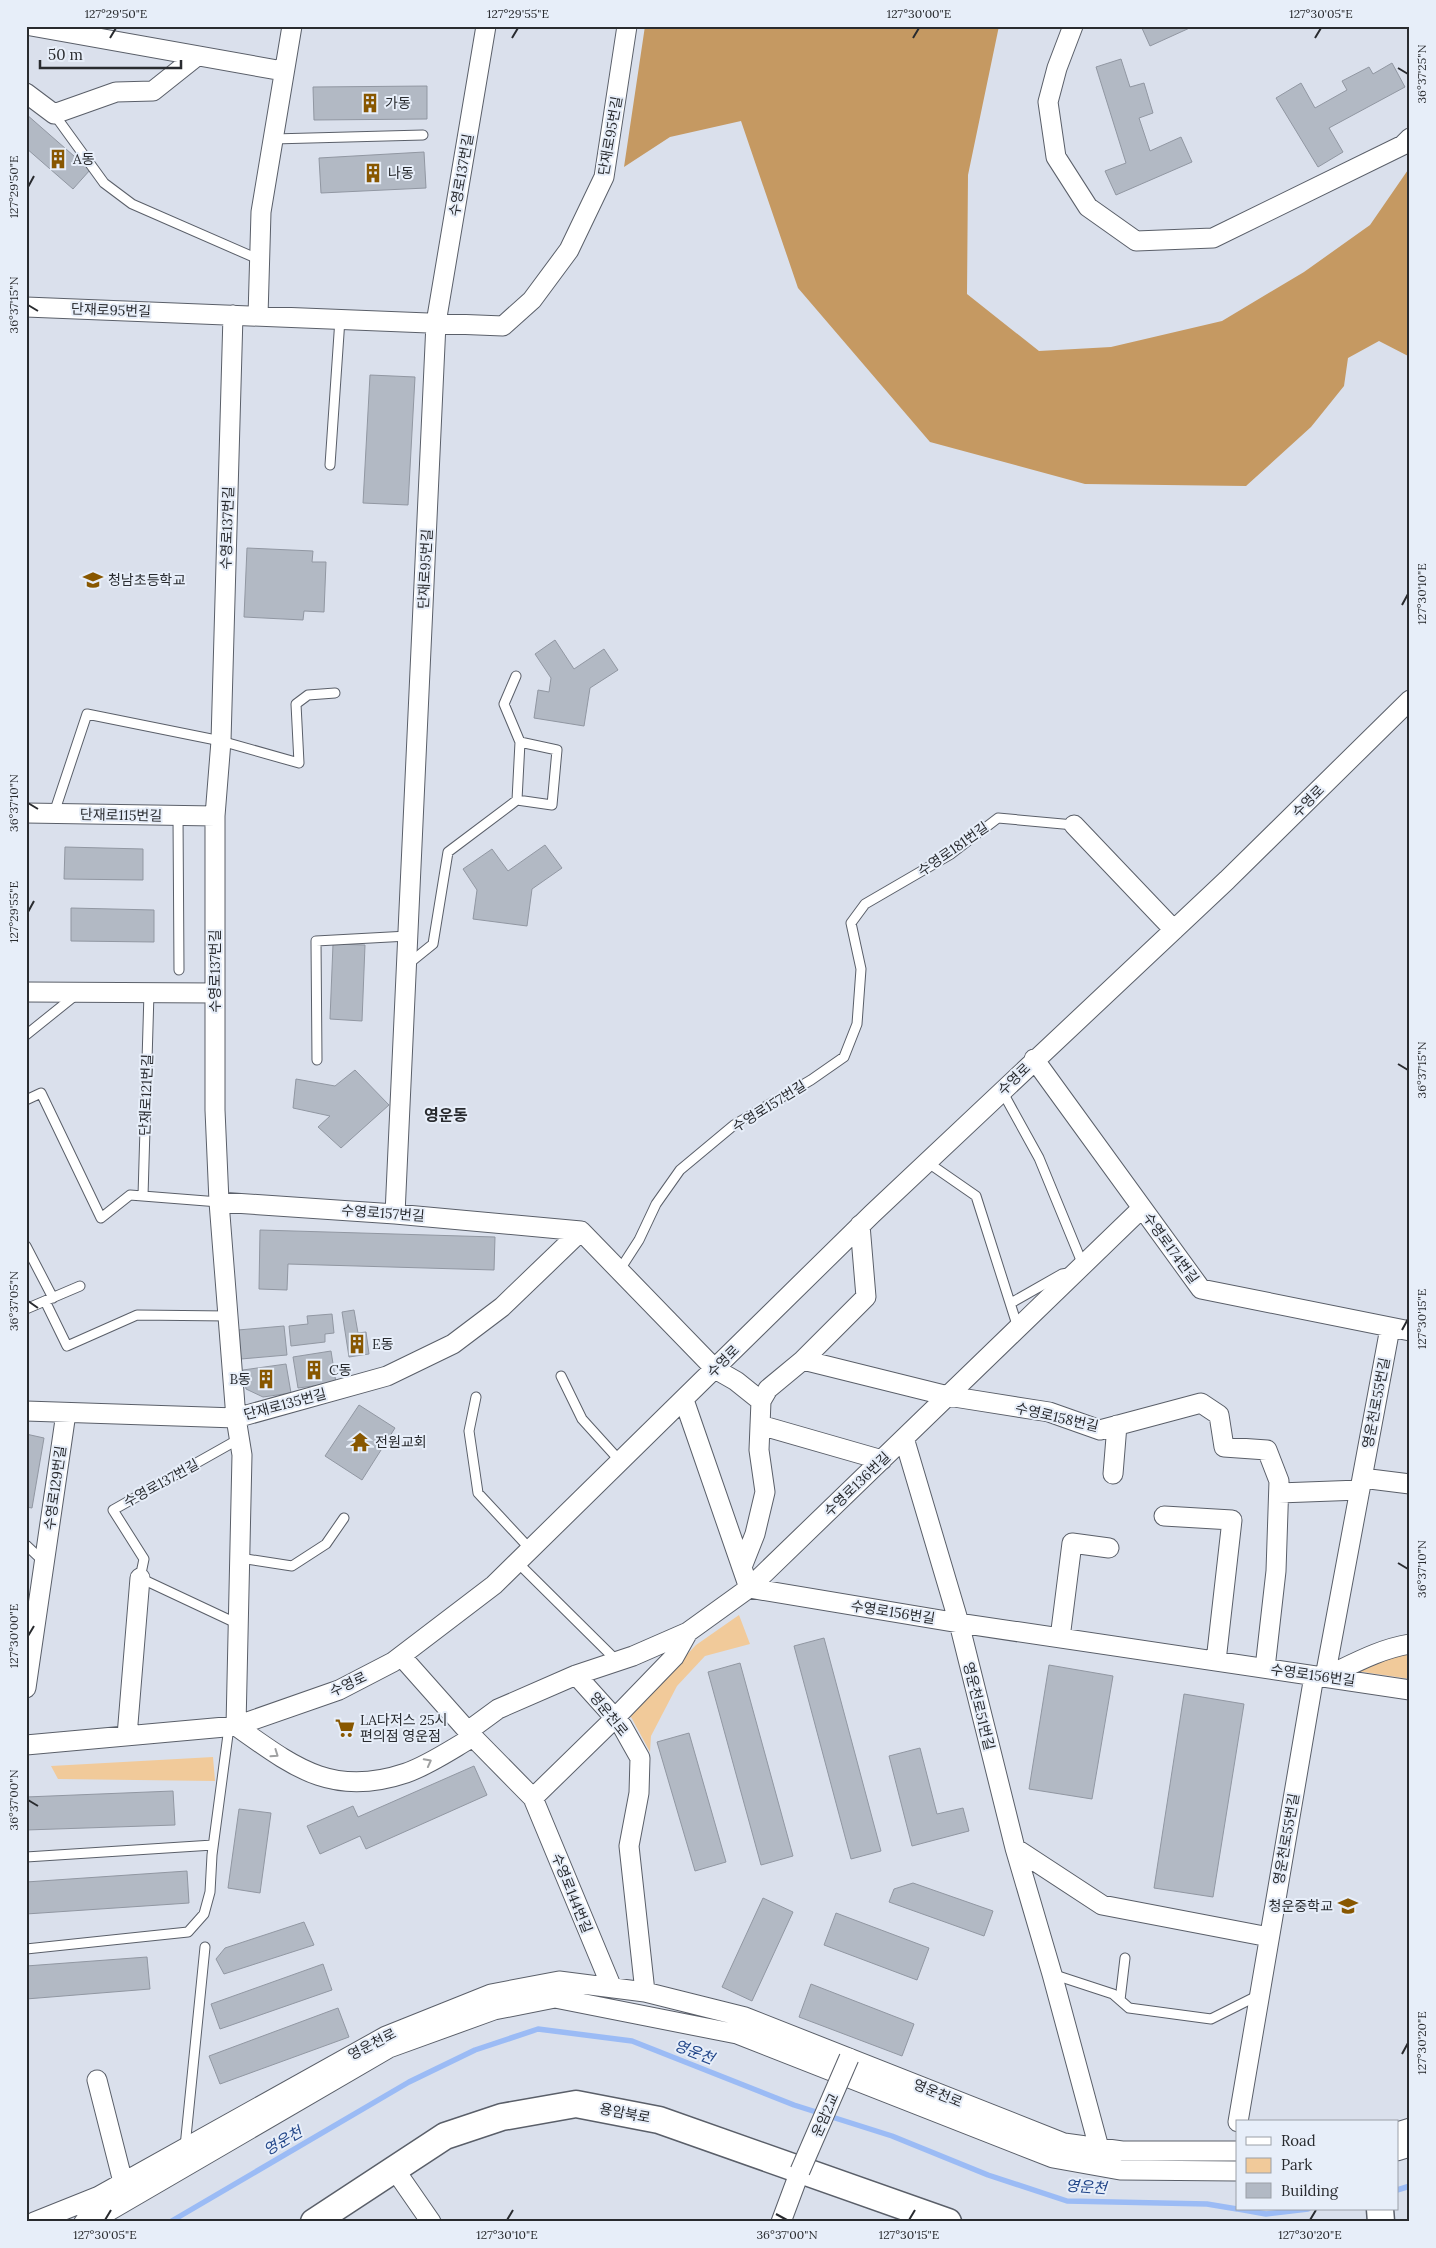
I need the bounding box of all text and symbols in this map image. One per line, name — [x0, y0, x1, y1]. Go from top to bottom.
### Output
text: 127°29'50"E — [85, 6, 147, 21]
text: 127°29'55"E — [487, 6, 549, 21]
text: 127°30'00"E — [887, 6, 951, 21]
text: 127°30'05"E — [1289, 6, 1353, 21]
scale bar — [40, 38, 181, 70]
text: 36°37'25"N — [1414, 44, 1429, 104]
text: 50 m — [48, 45, 83, 64]
building icon: 가동 — [359, 92, 381, 114]
place label: 가동 — [385, 94, 411, 112]
street label: 단재로95번길 — [594, 95, 626, 177]
street label: 수영로137번길 — [445, 132, 477, 218]
building icon: A동 — [47, 148, 69, 170]
place label: A동 — [72, 150, 95, 168]
text: 127°29'50"E — [6, 156, 21, 218]
building icon: 나동 — [362, 162, 384, 184]
place label: 나동 — [388, 164, 414, 182]
text: 36°37'15"N — [6, 276, 21, 334]
street label: 단재로95번길 — [71, 300, 151, 320]
street label: 수영로137번길 — [217, 486, 237, 570]
street label: 단재로95번길 — [414, 529, 436, 609]
text: 127°30'10"E — [1414, 563, 1429, 625]
school or university icon: 청남초등학교 — [82, 569, 104, 591]
place label: 청남초등학교 — [108, 571, 185, 589]
text: 36°37'10"N — [6, 774, 21, 832]
street label: 수영로 — [1288, 781, 1328, 821]
street label: 단재로115번길 — [80, 805, 162, 825]
street label: 수영로181번길 — [914, 818, 992, 880]
text: 127°29'55"E — [6, 881, 21, 943]
street label: 수영로137번길 — [206, 929, 224, 1013]
text: 36°37'15"N — [1414, 1041, 1429, 1099]
street label: 단재로121번길 — [136, 1054, 156, 1136]
street label: 수영로 — [994, 1059, 1034, 1099]
street label: 수영로157번길 — [729, 1076, 809, 1136]
district label: 영운동 — [424, 1105, 468, 1125]
street label: 수영로157번길 — [341, 1201, 425, 1225]
street label: 수영로174번길 — [1139, 1209, 1203, 1287]
text: 36°37'05"N — [6, 1271, 21, 1331]
text: 127°30'15"E — [1414, 1289, 1429, 1349]
building icon: E동 — [346, 1333, 368, 1355]
place label: E동 — [372, 1335, 394, 1353]
street label: 수영로 — [703, 1341, 743, 1381]
street label: 영운천로55번길 — [1358, 1356, 1394, 1450]
building icon: C동 — [303, 1359, 325, 1381]
place label: C동 — [329, 1361, 352, 1379]
building icon: B동 — [255, 1368, 277, 1390]
place label: B동 — [229, 1370, 251, 1388]
street label: 단재로135번길 — [242, 1384, 328, 1424]
street label: 수영로158번길 — [1014, 1399, 1100, 1435]
temple icon: 전원교회 — [349, 1431, 371, 1453]
place label: 전원교회 — [375, 1433, 427, 1451]
street label: 수영로129번길 — [40, 1445, 70, 1531]
street label: 수영로136번길 — [820, 1448, 894, 1520]
street label: 수영로137번길 — [120, 1455, 202, 1511]
text: 36°37'10"N — [1414, 1540, 1429, 1598]
street label: 수영로156번길 — [850, 1596, 936, 1628]
text: 127°30'00"E — [6, 1604, 21, 1668]
street label: 영운천로51번길 — [959, 1660, 999, 1752]
street label: 수영로156번길 — [1270, 1660, 1356, 1690]
street label: 수영로 — [327, 1668, 369, 1700]
street label: 영운천로 — [586, 1688, 632, 1740]
place label: LA다저스 25시 편의점 영운점 — [360, 1711, 447, 1745]
supermarket icon: LA다저스 25시 편의점 영운점 — [334, 1717, 356, 1739]
one-way arrow — [270, 1748, 279, 1757]
one-way arrow — [422, 1758, 431, 1768]
text: 36°37'00"N — [6, 1769, 21, 1831]
street label: 영운천로55번길 — [1269, 1792, 1303, 1886]
street label: 수영로144번길 — [548, 1850, 596, 1936]
school or university icon: 청운중학교 — [1337, 1895, 1359, 1917]
place label: 청운중학교 — [1269, 1897, 1333, 1915]
text: 127°30'20"E — [1414, 2011, 1429, 2075]
street label: 영운천로 — [345, 2024, 399, 2064]
water label: 영운천 — [671, 2035, 719, 2069]
street label: 영운천로 — [911, 2075, 965, 2111]
street label: 운암2교 — [807, 2090, 843, 2140]
street label: 용암북로 — [598, 2099, 652, 2127]
legend — [1236, 2120, 1398, 2210]
water label: 영운천 — [260, 2121, 307, 2159]
text: Road — [1281, 2131, 1316, 2150]
text: Park — [1281, 2155, 1312, 2174]
water label: 영운천 — [1065, 2176, 1110, 2198]
text: Building — [1281, 2181, 1339, 2200]
text: 127°30'05"E — [73, 2227, 137, 2242]
text: 127°30'10"E — [476, 2227, 538, 2242]
text: 36°37'00"N — [756, 2227, 818, 2242]
text: 127°30'15"E — [879, 2227, 939, 2242]
text: 127°30'20"E — [1278, 2227, 1342, 2242]

